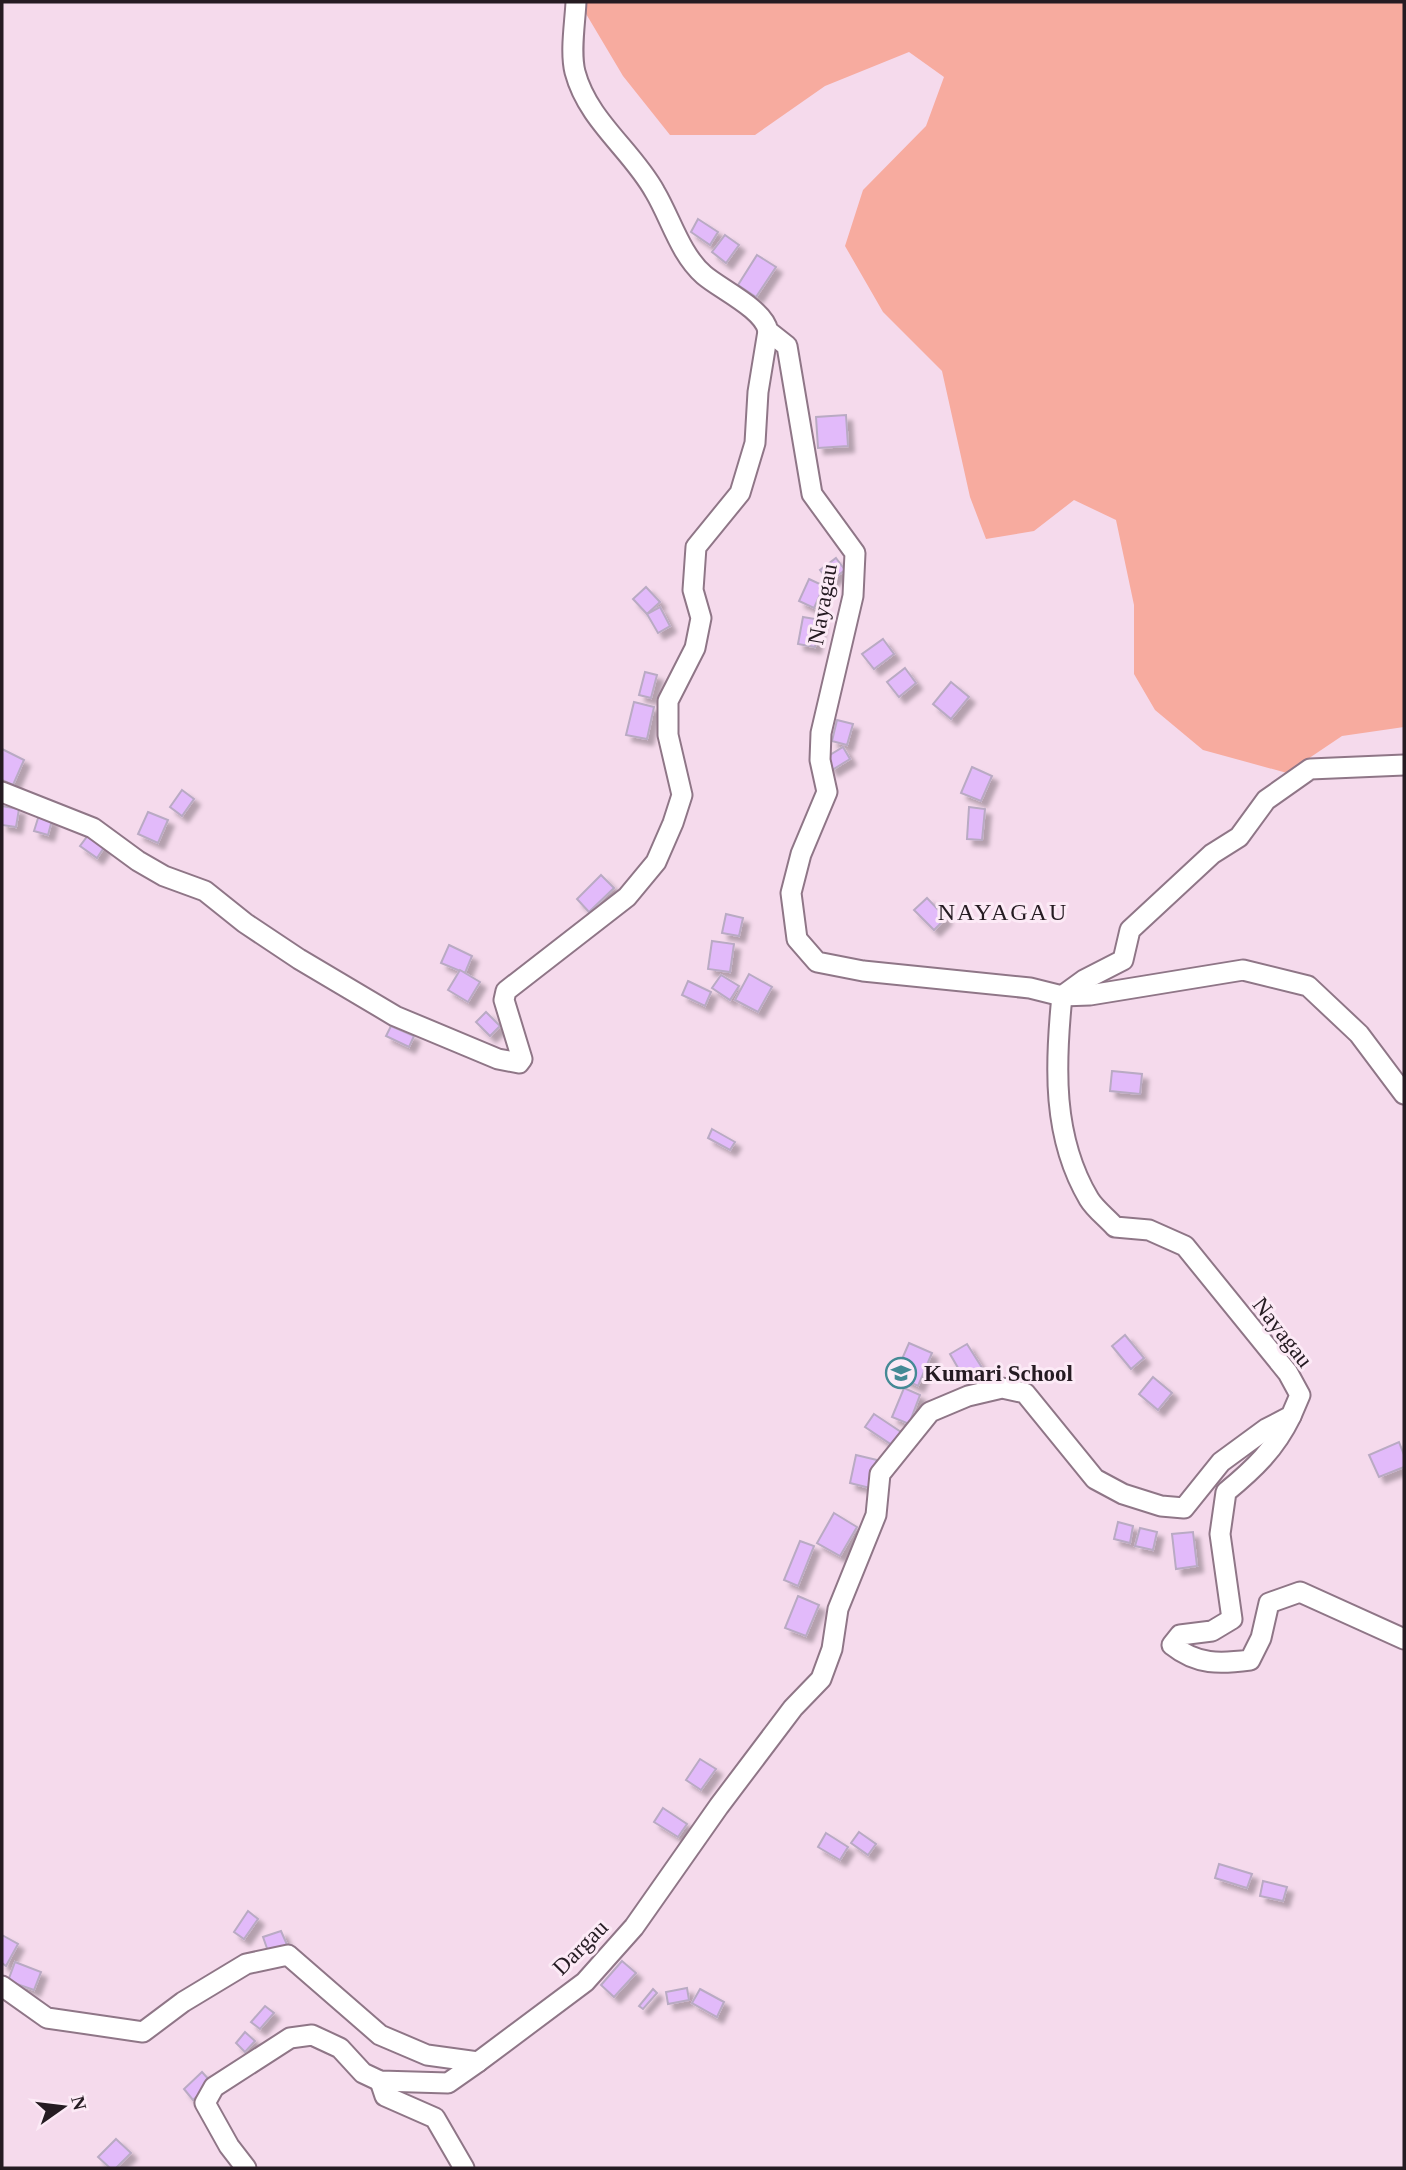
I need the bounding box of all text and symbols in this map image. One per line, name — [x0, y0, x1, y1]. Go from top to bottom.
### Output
street label: Nayagau — [803, 561, 842, 647]
district label: NAYAGAU — [938, 899, 1068, 925]
street label: Nayagau — [1248, 1292, 1318, 1373]
school or university icon: Kumari School — [884, 1356, 918, 1390]
place label: Kumari School — [924, 1361, 1073, 1386]
street label: Dargau — [548, 1914, 613, 1980]
north arrow — [28, 2072, 98, 2142]
text: N — [67, 2094, 91, 2112]

